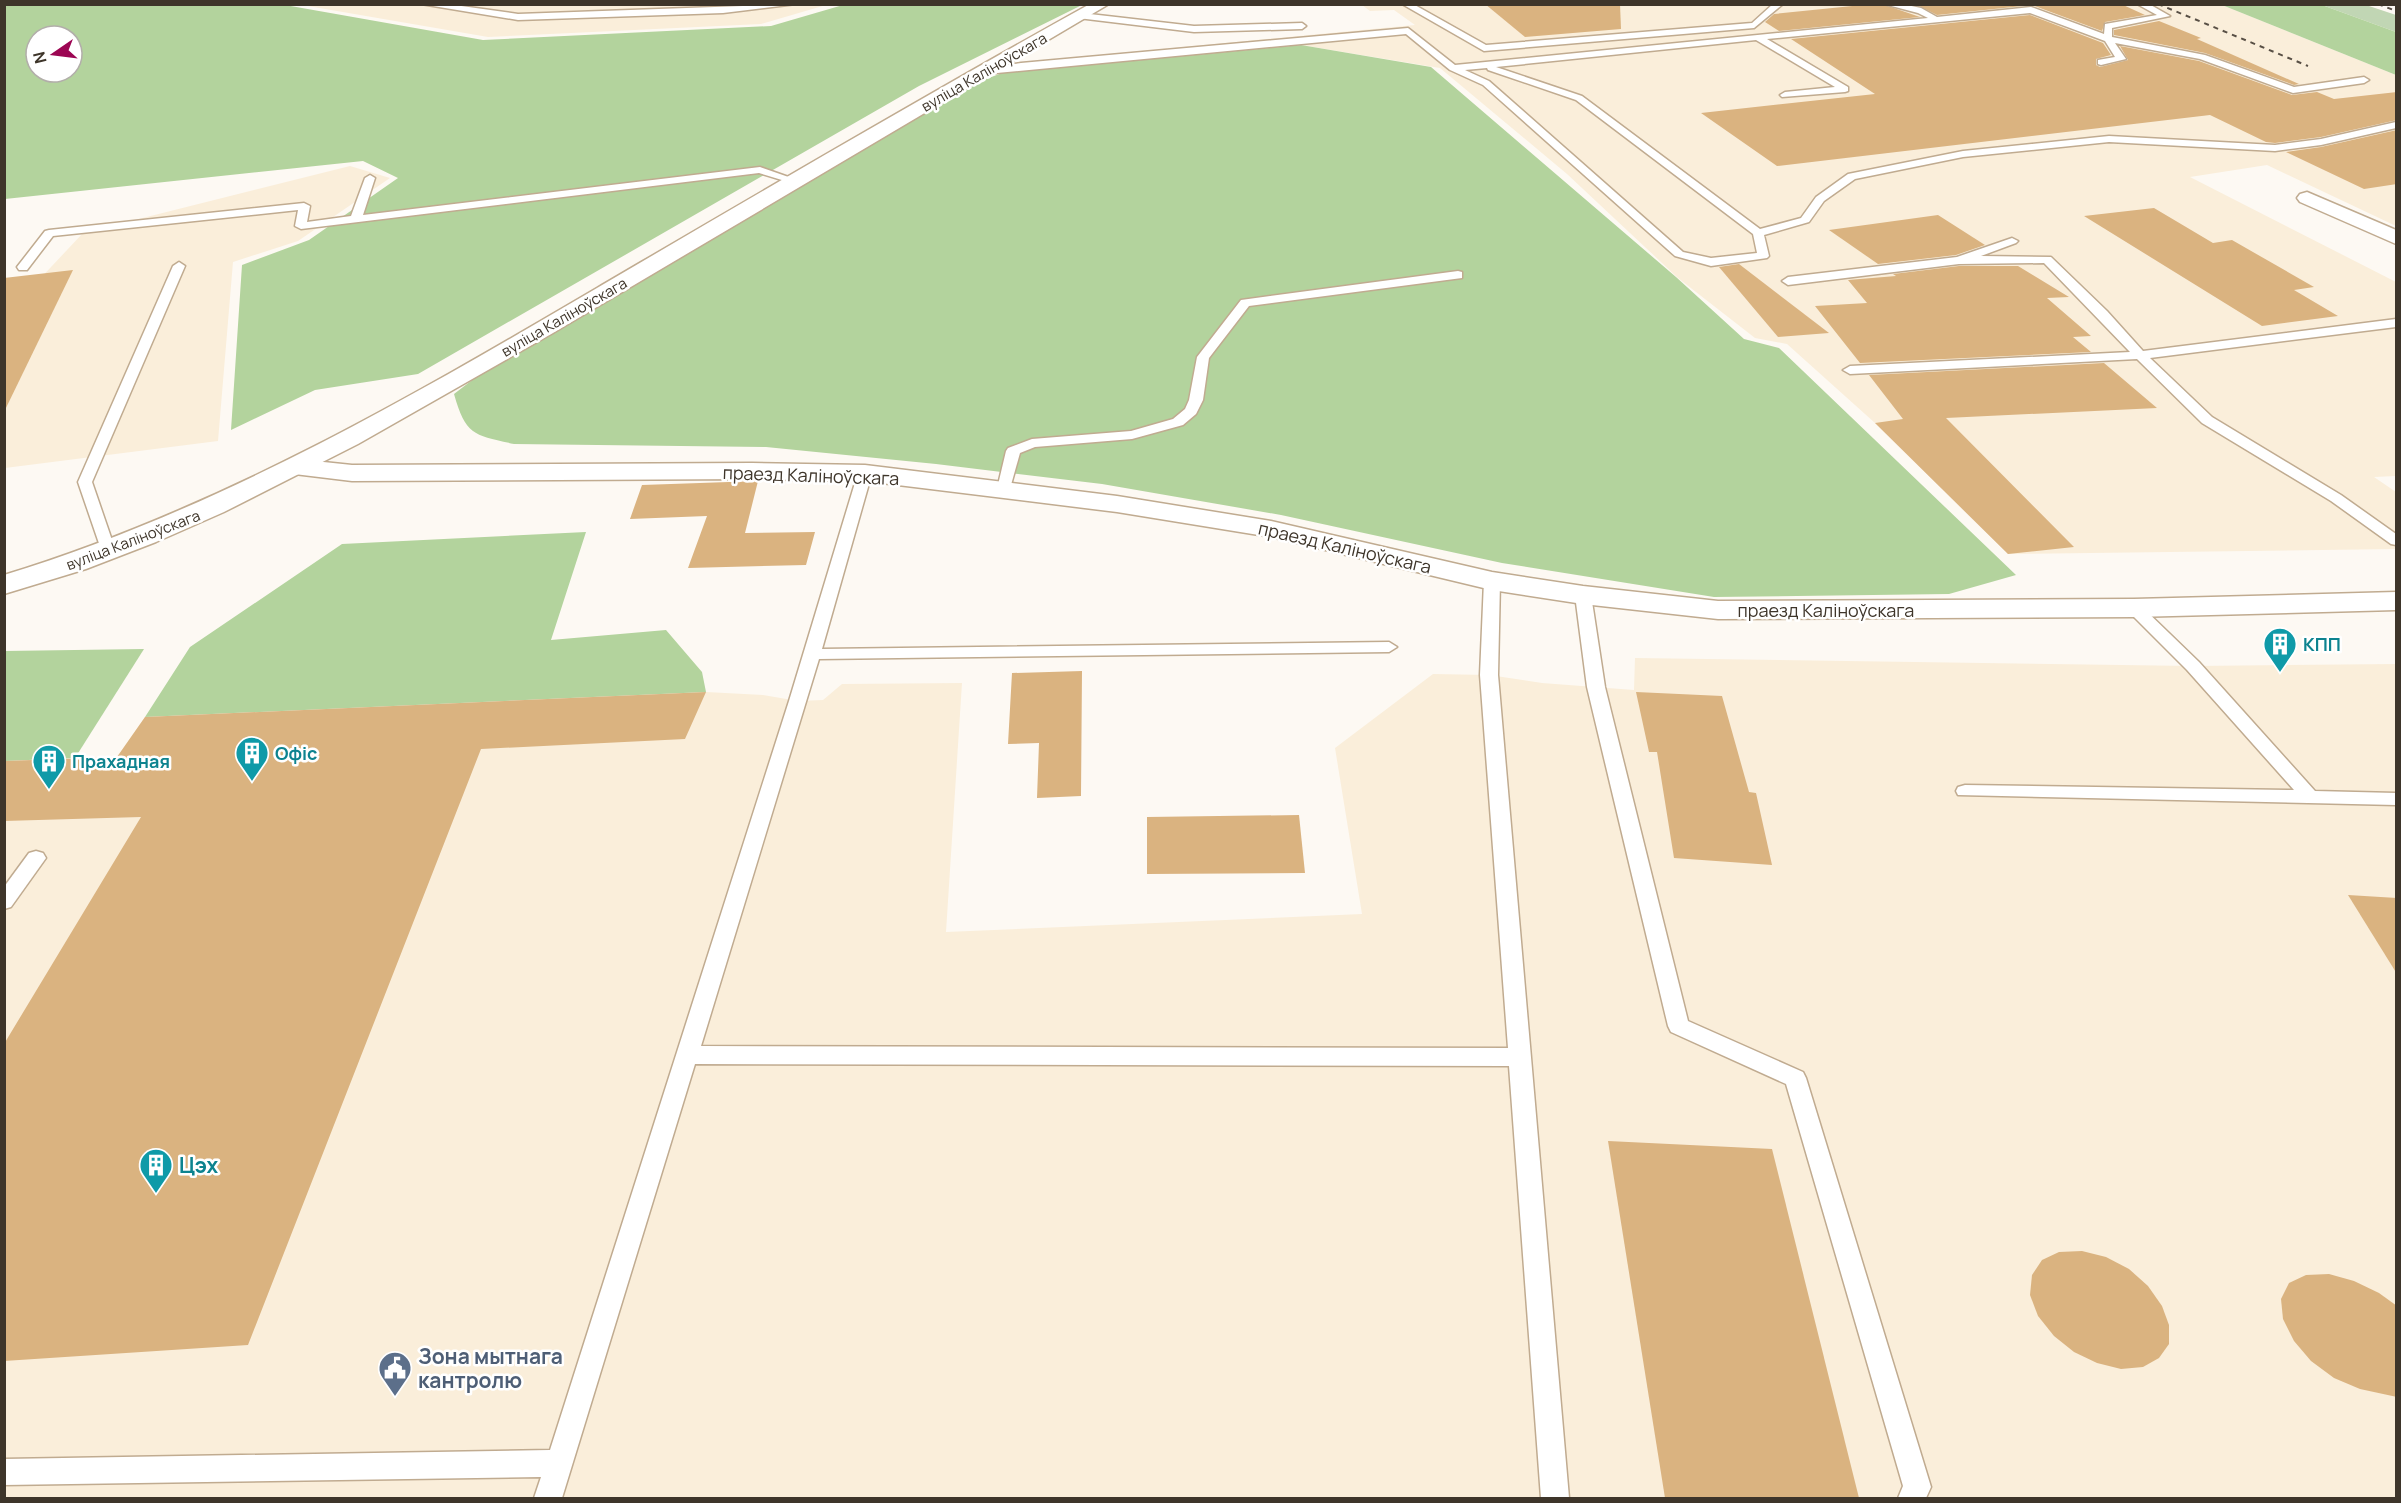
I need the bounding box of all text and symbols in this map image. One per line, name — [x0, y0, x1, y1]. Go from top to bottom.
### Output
north arrow — [24, 24, 84, 84]
street label: вуліца Каліноўскага — [917, 27, 1051, 117]
text: N — [27, 49, 52, 66]
street label: вуліца Каліноўскага — [497, 272, 631, 362]
street label: праезд Каліноўскага — [722, 460, 900, 490]
street label: вуліца Каліноўскага — [63, 505, 203, 575]
street label: праезд Каліноўскага — [1256, 515, 1434, 579]
street label: праезд Каліноўскага — [1738, 598, 1914, 622]
building icon: КПП — [2262, 626, 2298, 673]
place label: КПП — [2303, 632, 2341, 656]
building icon: Офіс — [234, 735, 270, 782]
place label: Офіс — [275, 741, 317, 765]
building icon: Прахадная — [31, 743, 67, 790]
place label: Прахадная — [72, 749, 170, 773]
building icon: Цэх — [138, 1147, 174, 1194]
place label: Цэх — [179, 1151, 218, 1179]
place label: Зона мытнага кантролю — [418, 1342, 563, 1394]
public building icon: Зона мытнага кантролю — [377, 1350, 413, 1397]

